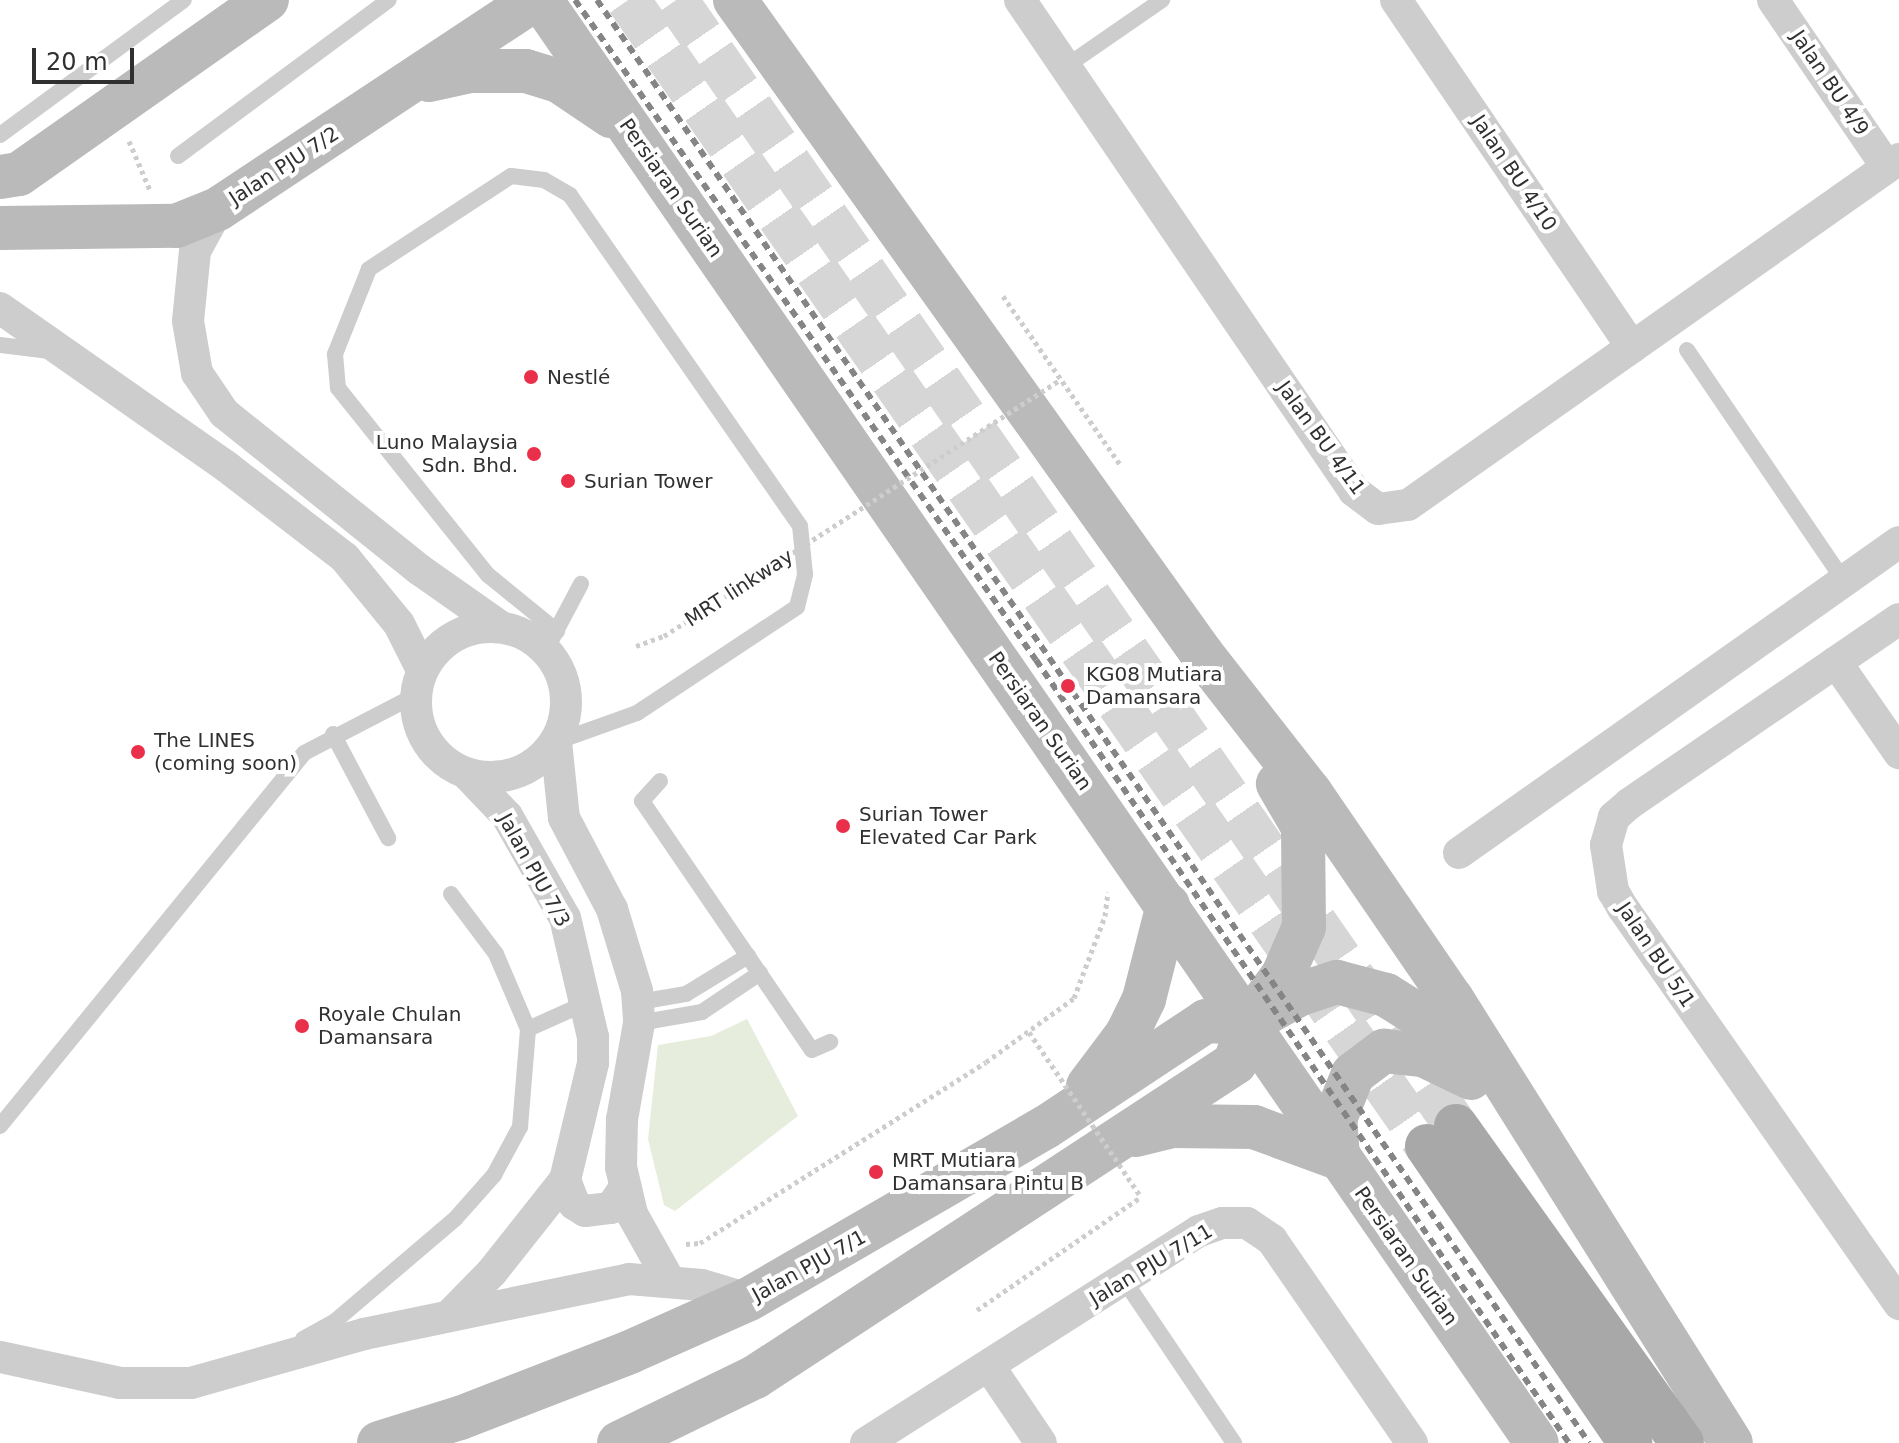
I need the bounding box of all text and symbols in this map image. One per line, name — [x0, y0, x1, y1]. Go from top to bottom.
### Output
street label: Jalan BU 4/9 — [1786, 26, 1874, 140]
scale bar — [36, 32, 138, 82]
text: 20 m — [46, 48, 108, 76]
street label: Jalan BU 4/10 — [1466, 110, 1562, 236]
street label: Persiaran Surian — [614, 114, 728, 262]
street label: Jalan PJU 7/2 — [225, 122, 343, 210]
place label: Nestlé — [547, 365, 610, 389]
marker: Nestlé — [522, 368, 540, 386]
street label: Jalan BU 4/11 — [1272, 376, 1370, 500]
place label: Luno Malaysia Sdn. Bhd. — [376, 430, 518, 477]
marker: Luno Malaysia Sdn. Bhd. — [525, 445, 543, 463]
place label: Surian Tower — [584, 469, 712, 493]
marker: Surian Tower — [559, 472, 577, 490]
street label: MRT linkway — [680, 544, 798, 632]
street label: Persiaran Surian — [983, 647, 1097, 795]
place label: KG08 Mutiara Damansara — [1086, 662, 1222, 709]
marker: KG08 Mutiara Damansara — [1057, 675, 1079, 697]
place label: The LINES (coming soon) — [154, 728, 297, 775]
marker: The LINES (coming soon) — [129, 743, 147, 761]
place label: Surian Tower Elevated Car Park — [859, 802, 1037, 849]
street label: Jalan PJU 7/3 — [493, 809, 575, 931]
marker: Surian Tower Elevated Car Park — [834, 817, 852, 835]
street label: Jalan BU 5/1 — [1612, 898, 1700, 1012]
place label: Royale Chulan Damansara — [318, 1002, 461, 1049]
marker: Royale Chulan Damansara — [293, 1017, 311, 1035]
place label: MRT Mutiara Damansara Pintu B — [892, 1148, 1084, 1195]
marker: MRT Mutiara Damansara Pintu B — [867, 1163, 885, 1181]
street label: Persiaran Surian — [1349, 1182, 1463, 1330]
street label: Jalan PJU 7/11 — [1085, 1219, 1217, 1311]
street label: Jalan PJU 7/1 — [748, 1225, 870, 1307]

